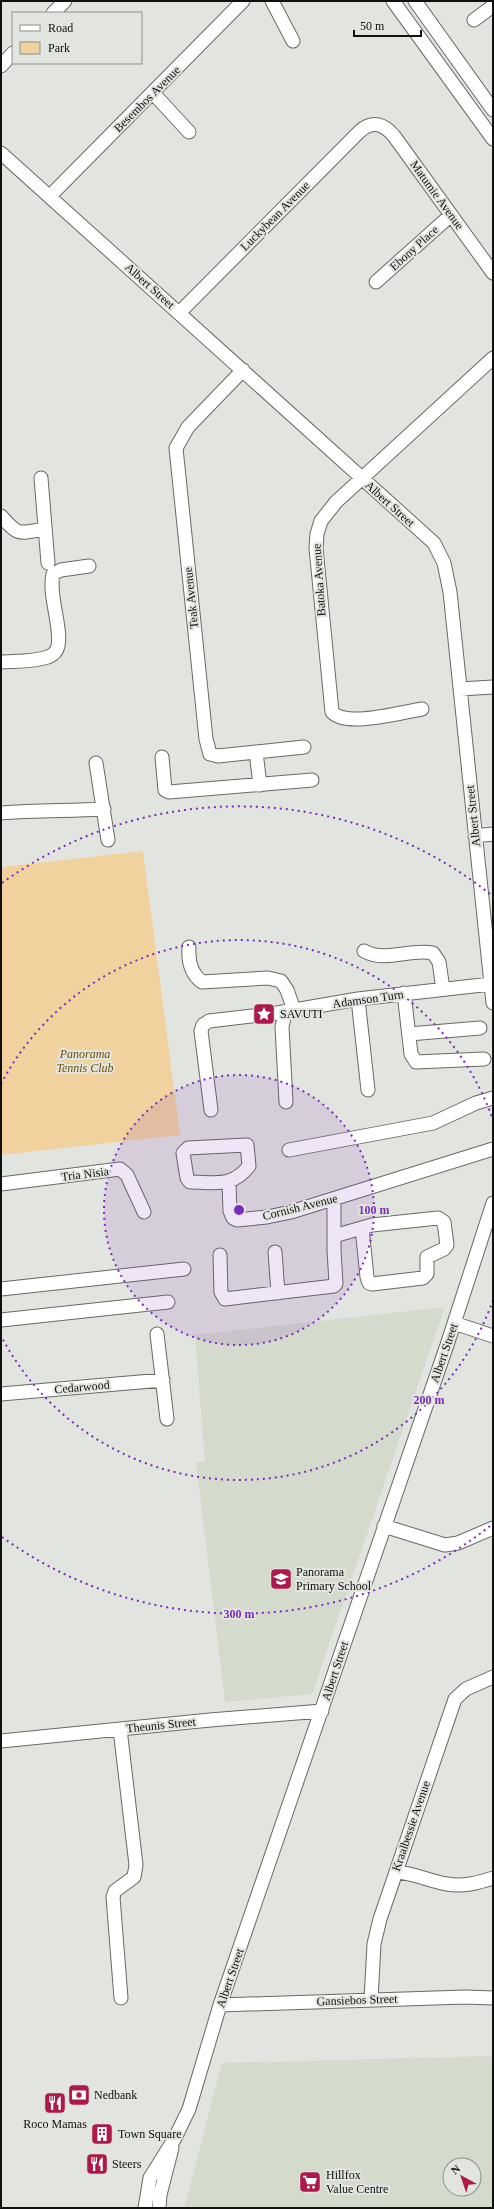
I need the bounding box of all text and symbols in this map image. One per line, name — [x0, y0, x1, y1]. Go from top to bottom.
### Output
legend — [12, 12, 142, 64]
scale bar — [354, 12, 421, 38]
text: 50 m — [360, 19, 385, 33]
text: Road — [48, 21, 73, 35]
text: Park — [48, 41, 70, 55]
street label: Besembos Avenue — [111, 63, 183, 135]
street label: Matumie Avenue — [407, 158, 467, 232]
street label: Luckybean Avenue — [237, 178, 313, 254]
street label: Ebony Place — [387, 223, 441, 273]
street label: Albert Street — [122, 260, 178, 312]
street label: Albert Street — [362, 478, 418, 530]
street label: Batoka Avenue — [309, 543, 329, 617]
street label: Teak Avenue — [181, 566, 201, 630]
street label: Albert Street — [463, 784, 483, 847]
street label: Adamson Turn — [332, 987, 404, 1011]
place icon: SAVUTI — [251, 1001, 277, 1027]
place label: SAVUTI — [280, 1007, 322, 1021]
park label: Panorama Tennis Club — [56, 1047, 114, 1075]
street label: Tria Nisia — [60, 1164, 110, 1184]
street label: Cornish Avenue — [261, 1191, 339, 1223]
centre of rings — [232, 1203, 246, 1217]
text: 100 m — [359, 1203, 390, 1217]
street label: Albert Street — [427, 1321, 461, 1384]
street label: Cedarwood — [54, 1378, 110, 1396]
text: 200 m — [414, 1393, 445, 1407]
place label: Panorama Primary School — [296, 1565, 372, 1593]
school or university icon: Panorama Primary School — [268, 1566, 294, 1592]
text: 300 m — [224, 1607, 255, 1621]
street label: Albert Street — [319, 1639, 351, 1702]
street label: Theunis Street — [126, 1714, 197, 1736]
street label: Kraalbessie Avenue — [389, 1779, 433, 1873]
street label: Albert Street — [213, 1946, 247, 2009]
street label: Gansiebos Street — [316, 1992, 398, 2008]
bank icon: Nedbank — [66, 2082, 92, 2108]
place label: Nedbank — [94, 2088, 137, 2102]
restaurant icon: Roco Mamas — [42, 2090, 68, 2116]
place label: Roco Mamas — [23, 2117, 87, 2131]
building icon: Town Square — [89, 2121, 115, 2147]
place label: Town Square — [118, 2127, 181, 2141]
restaurant icon: Steers — [84, 2151, 110, 2177]
place label: Steers — [112, 2157, 142, 2171]
north arrow — [442, 2157, 482, 2197]
text: N — [449, 2162, 463, 2176]
place label: Hillfox Value Centre — [326, 2168, 388, 2196]
supermarket icon: Hillfox Value Centre — [297, 2169, 323, 2195]

